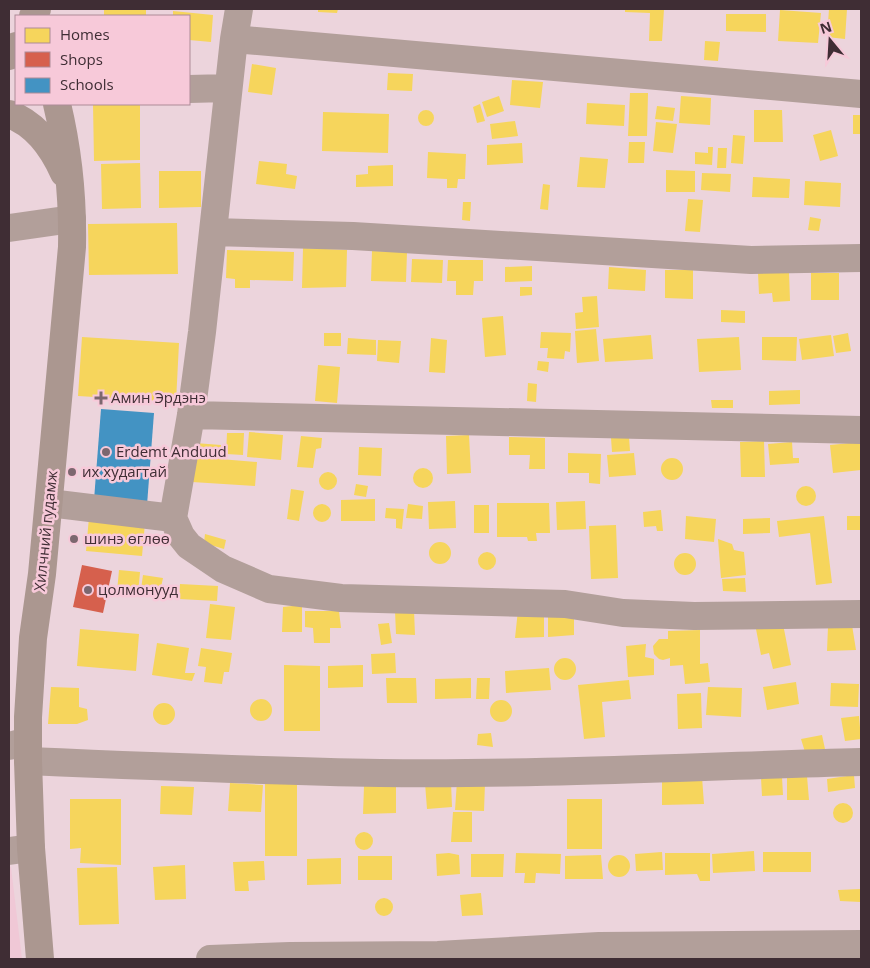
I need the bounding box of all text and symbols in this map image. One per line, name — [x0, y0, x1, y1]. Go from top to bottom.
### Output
legend — [15, 15, 190, 105]
north arrow — [805, 15, 855, 65]
text: N — [817, 16, 834, 38]
text: Homes — [60, 24, 110, 44]
text: Shops — [60, 49, 103, 69]
text: Schools — [60, 74, 114, 94]
place label: Амин Эрдэнэ — [111, 387, 206, 407]
marker: Амин Эрдэнэ — [95, 392, 107, 404]
place label: Erdemt Anduud — [116, 441, 227, 461]
marker: Erdemt Anduud — [100, 446, 112, 458]
place label: их худагтай — [82, 461, 167, 481]
marker: их худагтай — [66, 466, 78, 478]
street label: Хилчний гудамж — [29, 470, 61, 592]
place label: шинэ өглөө — [84, 528, 170, 548]
marker: шинэ өглөө — [68, 533, 80, 545]
place label: цолмонууд — [98, 579, 179, 599]
marker: цолмонууд — [82, 584, 94, 596]

